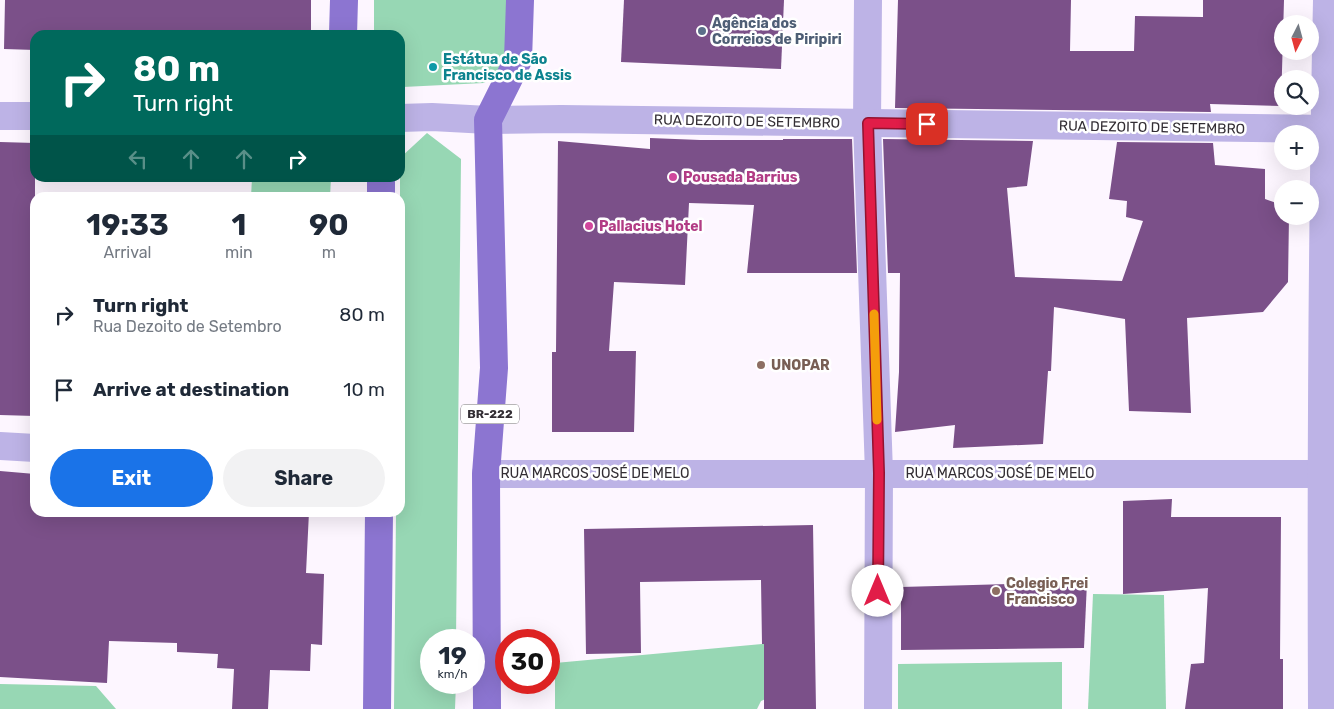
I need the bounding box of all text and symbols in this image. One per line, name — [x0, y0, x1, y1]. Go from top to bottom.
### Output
place label: Agência dos Correios de Piripiri — [712, 15, 842, 48]
north arrow — [1274, 15, 1319, 60]
map controls — [1274, 15, 1319, 225]
marker: Agência dos Correios de Piripiri — [696, 25, 708, 37]
text: 80 m — [133, 48, 220, 90]
icon: right — [50, 50, 115, 115]
place label: Estátua de São Francisco de Assis — [443, 51, 572, 84]
marker: Estátua de São Francisco de Assis — [427, 61, 439, 73]
button: search — [1274, 70, 1319, 115]
text: Turn right — [133, 90, 233, 117]
pin — [906, 103, 948, 145]
icon: arrive — [913, 110, 941, 138]
street label: RUA DEZOITO DE SETEMBRO — [654, 111, 840, 132]
street label: RUA DEZOITO DE SETEMBRO — [1059, 117, 1245, 138]
button: + — [1274, 125, 1319, 170]
icon: left — [124, 145, 152, 173]
icon: ahead — [177, 145, 205, 173]
icon: ahead — [230, 145, 258, 173]
icon: right — [283, 145, 311, 173]
place label: Pousada Barrius — [683, 169, 798, 186]
marker: Pousada Barrius — [667, 171, 679, 183]
button: − — [1274, 180, 1319, 225]
text: 19:33 — [86, 207, 169, 243]
text: 1 — [231, 207, 246, 243]
text: 90 — [309, 207, 349, 243]
place label: Pallacius Hotel — [599, 218, 703, 235]
marker: Pallacius Hotel — [583, 220, 595, 232]
text: Arrival — [103, 243, 152, 262]
text: min — [225, 243, 253, 262]
text: m — [322, 243, 336, 262]
text: Turn right — [93, 294, 188, 317]
icon: right — [50, 301, 78, 329]
text: 80 m — [339, 303, 385, 326]
text: Rua Dezoito de Setembro — [93, 317, 282, 336]
place label: UNOPAR — [771, 357, 830, 374]
marker: UNOPAR — [755, 359, 767, 371]
icon: arrive — [50, 376, 78, 404]
text: Arrive at destination — [93, 378, 289, 401]
text: 10 m — [343, 378, 385, 401]
road number: BR-222 — [461, 404, 519, 424]
button: Exit — [50, 449, 213, 507]
button: Share — [223, 449, 385, 507]
street label: RUA MARCOS JOSÉ DE MELO — [500, 464, 690, 482]
street label: RUA MARCOS JOSÉ DE MELO — [905, 464, 1095, 482]
position arrow — [851, 564, 903, 616]
place label: Colegio Frei Francisco — [1006, 575, 1088, 608]
marker: Colegio Frei Francisco — [990, 585, 1002, 597]
speed limit sign: 30 — [495, 629, 560, 694]
text: 19 — [438, 641, 467, 670]
text: km/h — [438, 667, 467, 681]

